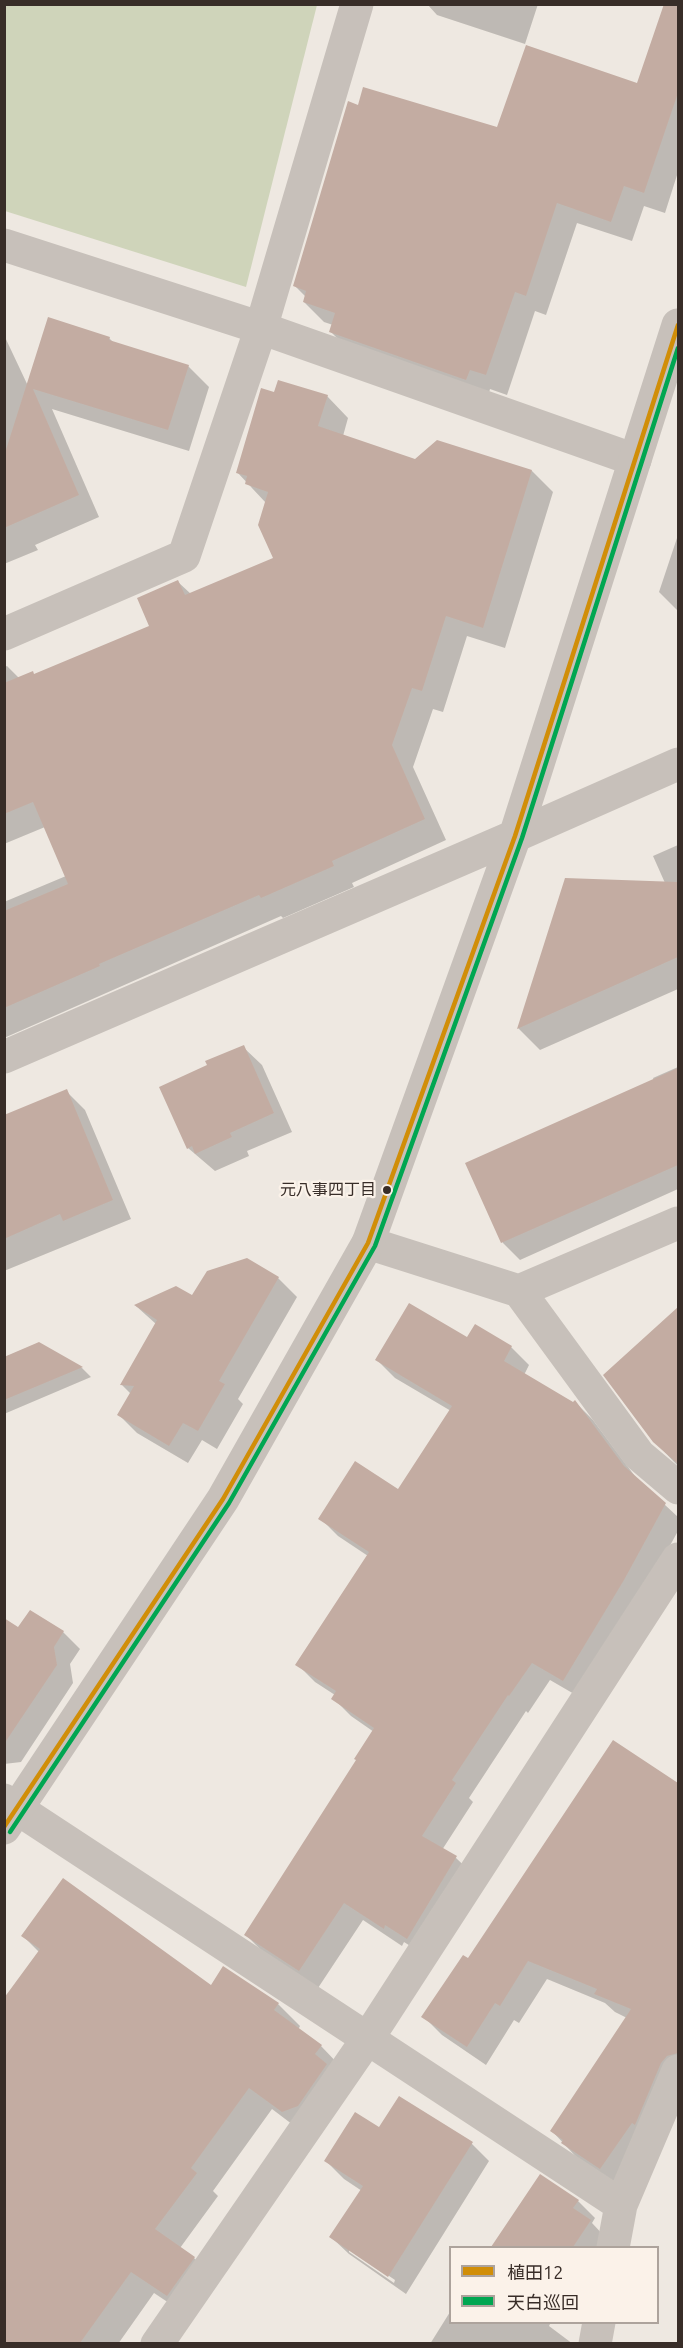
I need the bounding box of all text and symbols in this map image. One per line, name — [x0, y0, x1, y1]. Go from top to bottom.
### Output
place label: 元八事四丁目 — [280, 1180, 376, 1200]
marker: 元八事四丁目 — [381, 1184, 393, 1196]
legend — [449, 2246, 659, 2324]
text: 植田12 — [507, 2262, 563, 2282]
text: 天白巡回 — [507, 2292, 579, 2312]

